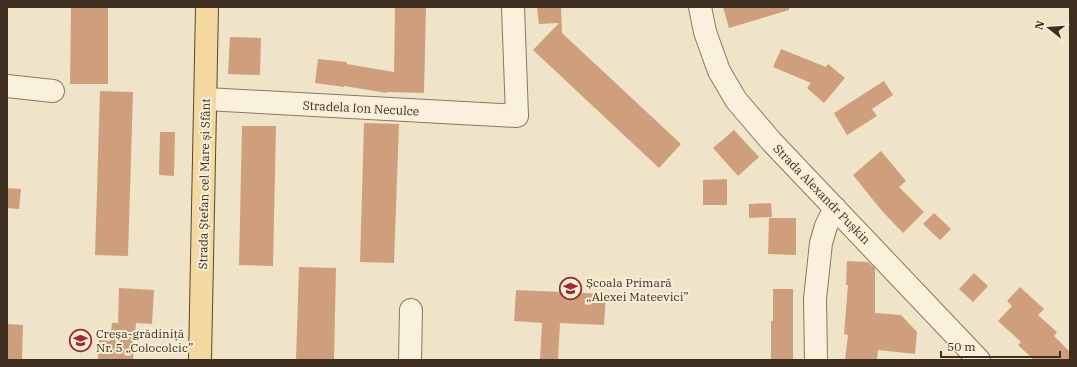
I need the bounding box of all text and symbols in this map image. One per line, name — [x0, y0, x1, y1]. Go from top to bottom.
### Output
north arrow — [1029, 8, 1069, 48]
text: N — [1031, 19, 1047, 31]
street label: Stradela Ion Neculce — [302, 97, 420, 119]
street label: Strada Ștefan cel Mare și Sfânt — [195, 98, 213, 270]
street label: Strada Alexandr Pușkin — [770, 141, 874, 247]
place label: Școala Primară „Alexei Mateevici” — [586, 275, 689, 304]
school or university icon: Școala Primară „Alexei Mateevici” — [558, 276, 584, 302]
place label: Creșa-grădiniță Nr. 5 „Colocolcic” — [96, 326, 194, 355]
school or university icon: Creșa-grădiniță Nr. 5 „Colocolcic” — [67, 327, 93, 353]
scale bar — [941, 333, 1060, 359]
text: 50 m — [947, 339, 976, 354]

